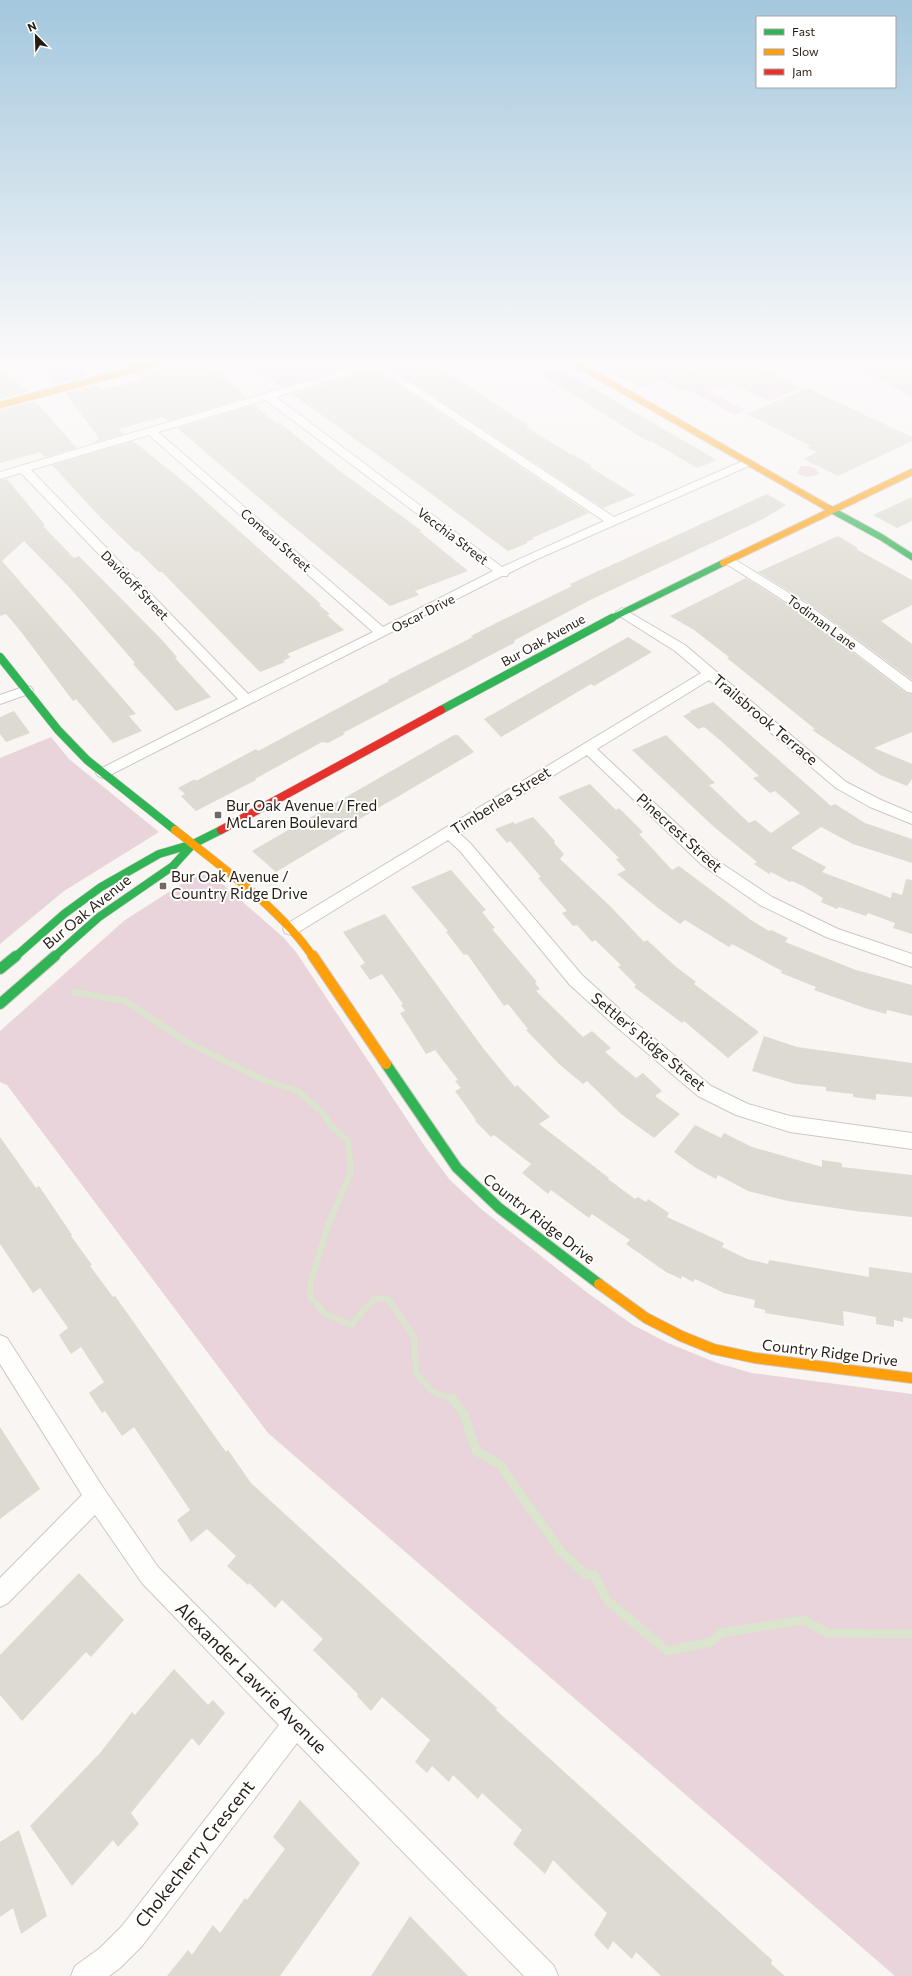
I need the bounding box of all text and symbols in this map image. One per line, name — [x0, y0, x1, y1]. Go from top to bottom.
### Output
north arrow — [16, 16, 56, 56]
legend — [756, 16, 896, 88]
text: N — [26, 19, 38, 34]
text: Fast — [792, 24, 815, 38]
text: Slow — [792, 44, 819, 58]
text: Jam — [792, 64, 812, 79]
street label: Vecchia Street — [414, 504, 492, 568]
street label: Comeau Street — [237, 505, 315, 575]
street label: Davidoff Street — [98, 547, 172, 623]
street label: Oscar Drive — [389, 590, 457, 636]
street label: Todiman Lane — [784, 591, 860, 653]
street label: Bur Oak Avenue — [498, 610, 588, 670]
street label: Trailsbrook Terrace — [710, 670, 822, 768]
street label: Timberlea Street — [447, 762, 554, 838]
street label: Pinecrest Street — [633, 789, 726, 875]
place label: Bur Oak Avenue / Fred McLaren Boulevard — [226, 796, 377, 831]
marker: Bur Oak Avenue / Fred McLaren Boulevard — [213, 810, 223, 820]
place label: Bur Oak Avenue / Country Ridge Drive — [171, 867, 308, 902]
street label: Bur Oak Avenue — [39, 870, 134, 952]
marker: Bur Oak Avenue / Country Ridge Drive — [158, 881, 168, 891]
street label: Settler's Ridge Street — [588, 988, 709, 1094]
street label: Country Ridge Drive — [480, 1169, 599, 1267]
street label: Country Ridge Drive — [761, 1335, 899, 1369]
street label: Alexander Lawrie Avenue — [171, 1597, 332, 1758]
street label: Chokecherry Crescent — [130, 1775, 259, 1932]

